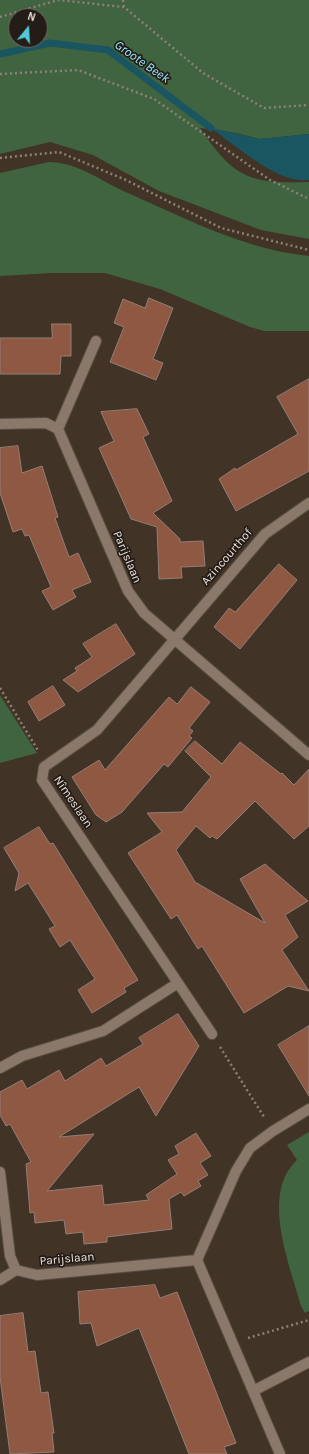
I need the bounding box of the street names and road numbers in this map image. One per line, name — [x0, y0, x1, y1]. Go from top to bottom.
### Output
street label: Azincourthof — [199, 526, 255, 588]
street label: Parijslaan — [110, 529, 144, 585]
street label: Nîmeslaan — [50, 773, 96, 831]
street label: Parijslaan — [39, 1249, 95, 1269]

